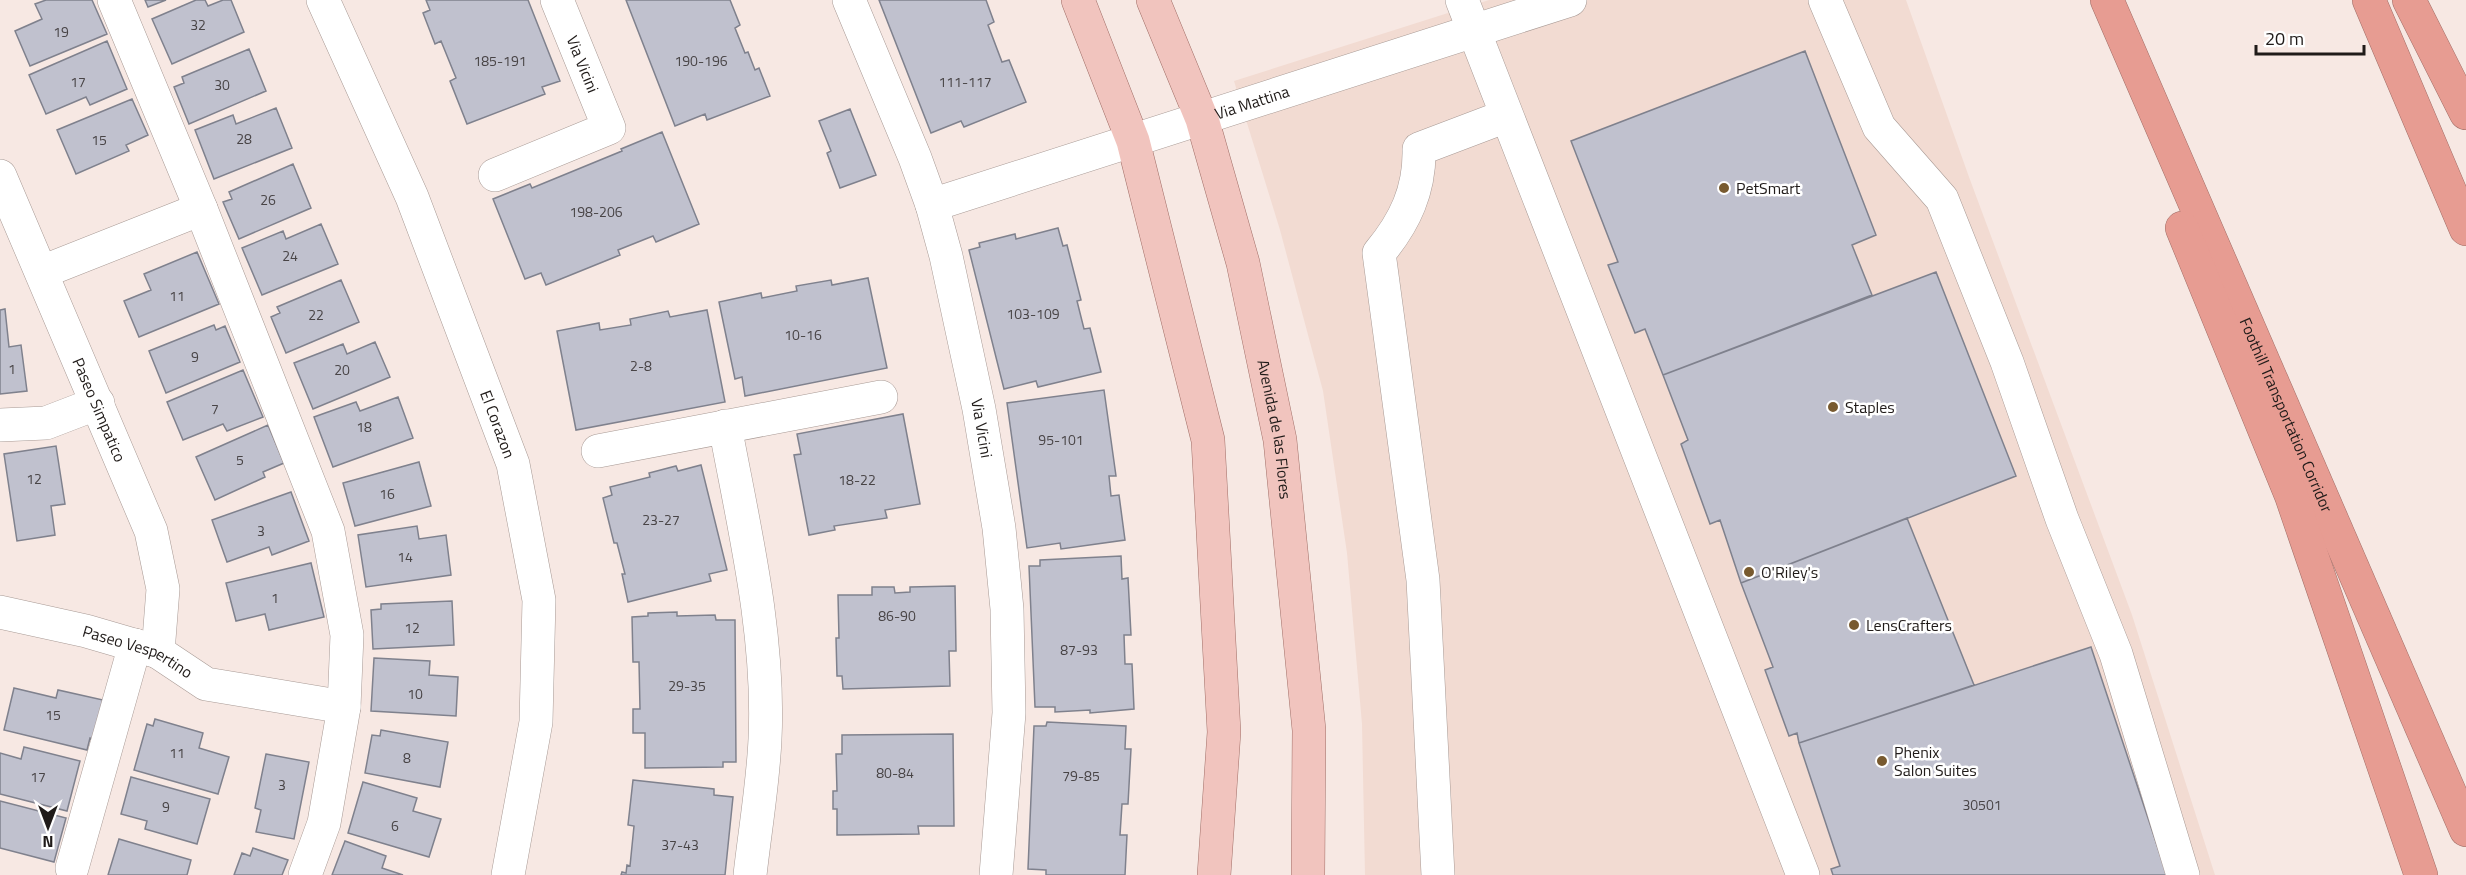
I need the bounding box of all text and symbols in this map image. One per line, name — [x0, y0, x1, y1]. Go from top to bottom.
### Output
house number: 32 — [190, 14, 206, 35]
scale bar — [2256, 18, 2364, 56]
house number: 19 — [53, 21, 69, 42]
text: 20 m — [2265, 25, 2304, 52]
street label: Via Vicini — [561, 32, 605, 96]
house number: 185-191 — [473, 50, 527, 71]
house number: 190-196 — [674, 50, 728, 71]
house number: 17 — [70, 71, 86, 92]
house number: 111-117 — [938, 71, 992, 92]
house number: 30 — [214, 74, 230, 95]
street label: Via Mattina — [1211, 79, 1292, 125]
house number: 28 — [236, 128, 252, 149]
house number: 15 — [91, 129, 107, 150]
place label: PetSmart — [1736, 176, 1801, 200]
marker: PetSmart — [1717, 181, 1731, 195]
house number: 26 — [260, 189, 276, 210]
house number: 198-206 — [569, 201, 623, 222]
house number: 24 — [282, 245, 298, 266]
house number: 11 — [169, 285, 185, 306]
house number: 103-109 — [1006, 303, 1060, 324]
house number: 22 — [308, 304, 324, 325]
street label: Foothill Transportation Corridor — [2234, 314, 2339, 517]
house number: 10-16 — [784, 324, 822, 345]
house number: 9 — [191, 346, 199, 367]
street label: Paseo Simpatico — [67, 354, 132, 466]
house number: 2-8 — [630, 355, 652, 376]
street label: Avenida de las Flores — [1251, 357, 1298, 500]
house number: 1 — [8, 358, 16, 379]
house number: 20 — [334, 359, 350, 380]
street label: El Corazon — [474, 387, 522, 462]
place label: Staples — [1845, 395, 1895, 419]
street label: Via Vicini — [965, 396, 999, 460]
house number: 7 — [211, 398, 219, 419]
marker: Staples — [1826, 400, 1840, 414]
house number: 18 — [356, 416, 372, 437]
house number: 95-101 — [1038, 429, 1084, 450]
house number: 5 — [236, 449, 244, 470]
house number: 12 — [26, 468, 42, 489]
house number: 18-22 — [838, 469, 876, 490]
house number: 16 — [379, 483, 395, 504]
house number: 23-27 — [642, 509, 680, 530]
house number: 3 — [257, 520, 265, 541]
house number: 14 — [397, 546, 413, 567]
place label: O'Riley's — [1761, 560, 1818, 584]
marker: O'Riley's — [1742, 565, 1756, 579]
house number: 1 — [271, 587, 279, 608]
house number: 86-90 — [878, 605, 916, 626]
place label: LensCrafters — [1866, 613, 1952, 637]
house number: 12 — [404, 617, 420, 638]
marker: LensCrafters — [1847, 618, 1861, 632]
street label: Paseo Vespertino — [80, 619, 198, 684]
house number: 87-93 — [1060, 639, 1098, 660]
house number: 29-35 — [668, 675, 706, 696]
house number: 10 — [407, 683, 423, 704]
house number: 15 — [45, 704, 61, 725]
place label: Phenix Salon Suites — [1894, 740, 1977, 782]
house number: 11 — [169, 742, 185, 763]
house number: 8 — [403, 747, 411, 768]
marker: Phenix Salon Suites — [1875, 754, 1889, 768]
house number: 80-84 — [876, 762, 914, 783]
house number: 79-85 — [1062, 765, 1100, 786]
house number: 17 — [30, 766, 46, 787]
house number: 3 — [278, 774, 286, 795]
house number: 30501 — [1962, 794, 2002, 815]
house number: 9 — [162, 796, 170, 817]
north arrow — [18, 797, 78, 857]
house number: 6 — [391, 815, 399, 836]
text: N — [42, 830, 54, 854]
house number: 37-43 — [661, 834, 699, 855]

